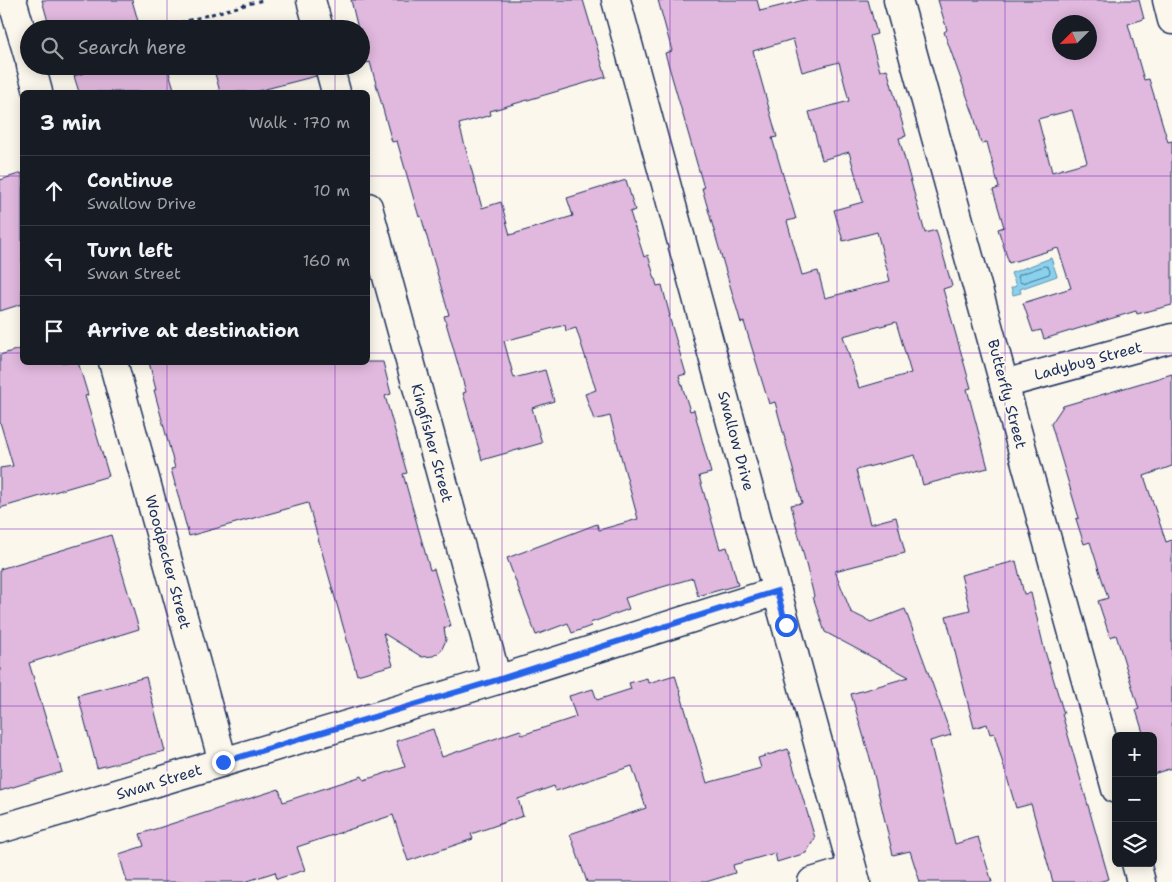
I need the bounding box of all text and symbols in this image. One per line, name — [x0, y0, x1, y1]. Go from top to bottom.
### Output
north arrow — [1052, 15, 1097, 60]
search box — [20, 20, 370, 75]
icon: search — [38, 34, 66, 62]
text: Search here — [78, 35, 187, 60]
text: 3 min — [40, 109, 101, 137]
text: Walk · 170 m — [249, 112, 350, 133]
text: Continue — [87, 168, 173, 193]
icon: ahead — [40, 177, 68, 205]
text: 10 m — [313, 180, 350, 201]
text: Swallow Drive — [87, 193, 196, 214]
text: Turn left — [87, 238, 173, 263]
icon: left — [40, 247, 68, 275]
text: 160 m — [303, 250, 350, 271]
text: Swan Street — [87, 263, 181, 284]
icon: arrive — [40, 317, 68, 345]
text: Arrive at destination — [87, 318, 299, 343]
street label: Butterfly Street — [983, 337, 1031, 451]
street label: Ladybug Street — [1032, 337, 1144, 385]
street label: Kingfisher Street — [407, 381, 457, 505]
street label: Swallow Drive — [713, 389, 759, 493]
street label: Woodpecker Street — [140, 493, 196, 631]
route start — [775, 614, 798, 637]
map controls — [1112, 732, 1157, 867]
button: + — [1112, 732, 1157, 777]
route end — [212, 751, 235, 774]
street label: Swan Street — [114, 760, 204, 804]
button: − — [1112, 777, 1157, 822]
button: layers — [1112, 822, 1157, 867]

